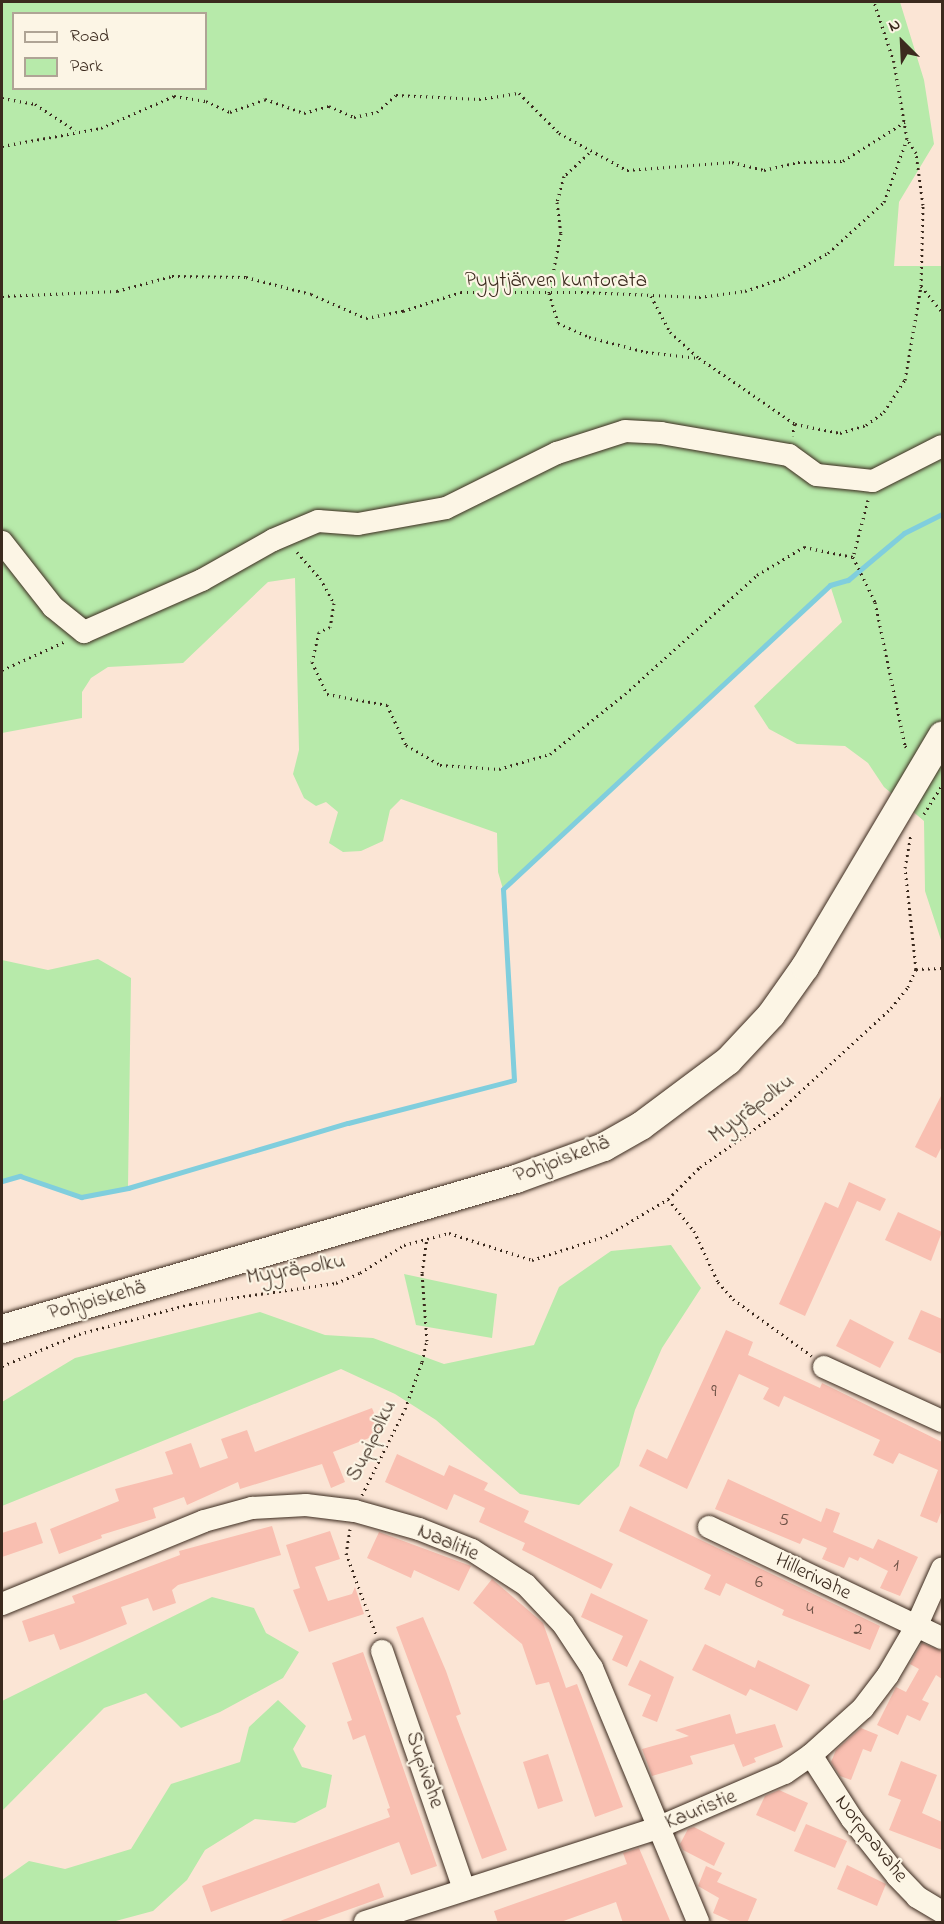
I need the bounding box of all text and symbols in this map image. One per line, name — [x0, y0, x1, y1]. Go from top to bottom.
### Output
legend — [12, 12, 207, 90]
north arrow — [872, 12, 932, 72]
text: N — [885, 12, 904, 39]
text: Road — [70, 24, 109, 50]
text: Park — [70, 54, 103, 80]
street label: Pyytjärven kuntorata — [465, 268, 647, 294]
street label: Myyräpolku — [705, 1069, 799, 1149]
street label: Pohjoiskehä — [511, 1130, 613, 1190]
street label: Myyräpolku — [245, 1249, 347, 1291]
street label: Pohjoiskehä — [45, 1275, 149, 1327]
house number: 9 — [711, 1381, 717, 1403]
street label: Supipolku — [342, 1396, 402, 1486]
house number: 5 — [779, 1510, 789, 1532]
street label: Naalitie — [413, 1519, 483, 1567]
street label: Hillerivahe — [771, 1548, 855, 1606]
house number: 1 — [893, 1555, 899, 1577]
house number: 6 — [755, 1572, 763, 1594]
house number: 4 — [806, 1599, 814, 1621]
house number: 2 — [854, 1619, 862, 1641]
street label: Supivahe — [399, 1728, 449, 1812]
street label: Kauristie — [662, 1784, 740, 1836]
street label: Norppavahe — [829, 1790, 913, 1888]

